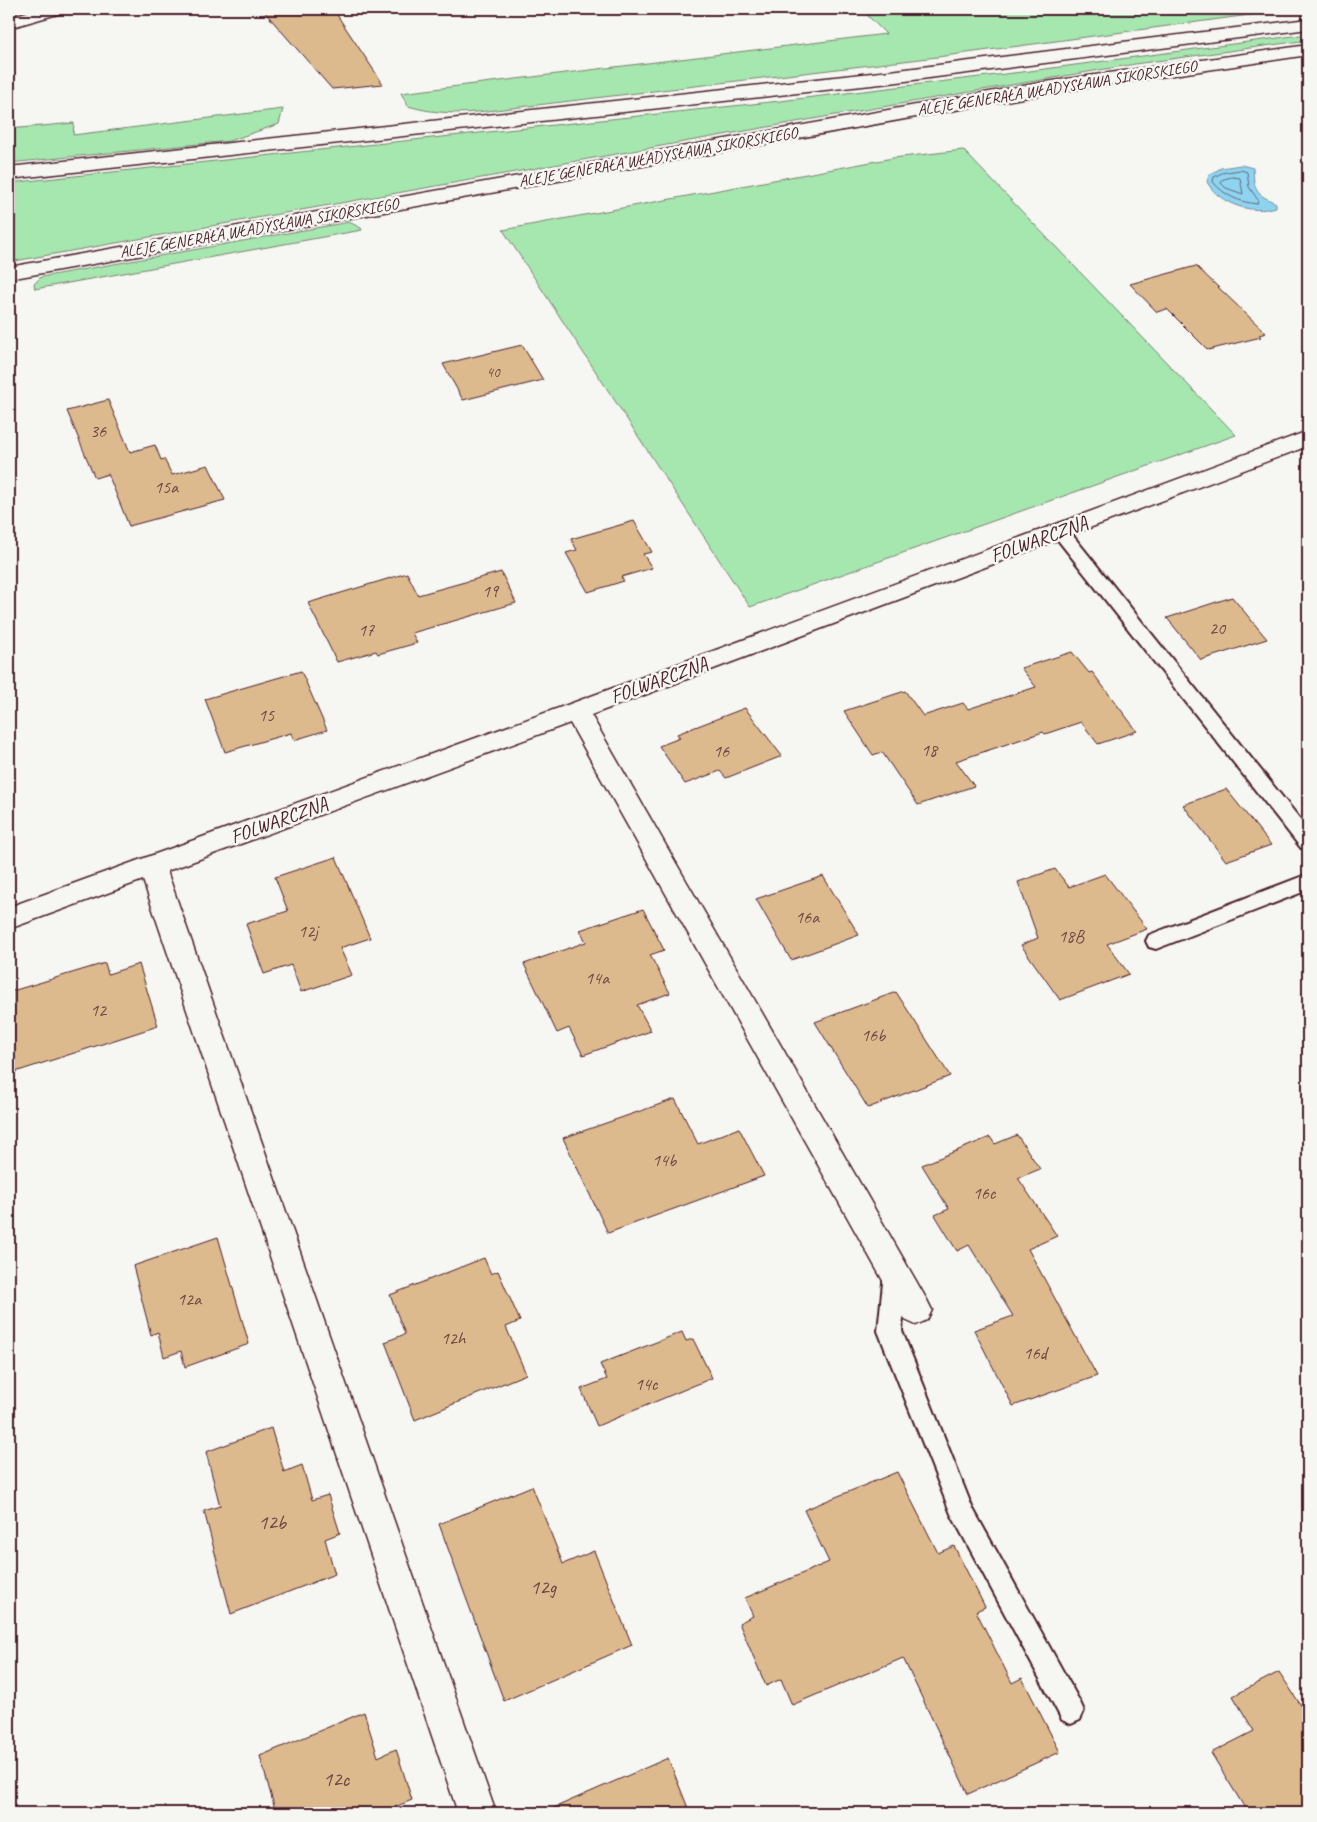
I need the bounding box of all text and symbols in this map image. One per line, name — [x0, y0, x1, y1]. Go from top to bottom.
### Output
street label: ALEJE GENERAŁA WŁADYSŁAWA SIKORSKIEGO — [916, 56, 1200, 120]
street label: ALEJE GENERAŁA WŁADYSŁAWA SIKORSKIEGO — [517, 122, 801, 191]
street label: ALEJE GENERAŁA WŁADYSŁAWA SIKORSKIEGO — [118, 193, 402, 262]
house number: 40 — [486, 363, 501, 382]
house number: 36 — [90, 420, 107, 442]
house number: 15a — [154, 476, 179, 498]
street label: FOLWARCZNA — [987, 510, 1092, 568]
house number: 19 — [482, 580, 500, 602]
house number: 20 — [1209, 617, 1227, 639]
house number: 17 — [358, 619, 375, 641]
street label: FOLWARCZNA — [607, 651, 712, 709]
house number: 15 — [258, 704, 275, 726]
house number: 18 — [921, 739, 939, 761]
house number: 16 — [713, 740, 730, 762]
street label: FOLWARCZNA — [227, 791, 332, 849]
house number: 16a — [795, 906, 820, 928]
house number: 12j — [298, 920, 320, 942]
house number: 18B — [1058, 925, 1085, 947]
house number: 14a — [585, 967, 610, 989]
house number: 12 — [90, 999, 108, 1021]
house number: 16b — [861, 1024, 886, 1046]
house number: 14b — [652, 1149, 677, 1171]
house number: 16c — [973, 1182, 997, 1204]
house number: 12a — [177, 1288, 202, 1310]
house number: 12h — [441, 1327, 467, 1349]
house number: 16d — [1023, 1342, 1050, 1364]
house number: 14c — [635, 1373, 659, 1395]
house number: 12b — [258, 1509, 288, 1535]
house number: 12g — [530, 1574, 558, 1600]
house number: 12c — [323, 1766, 351, 1792]

